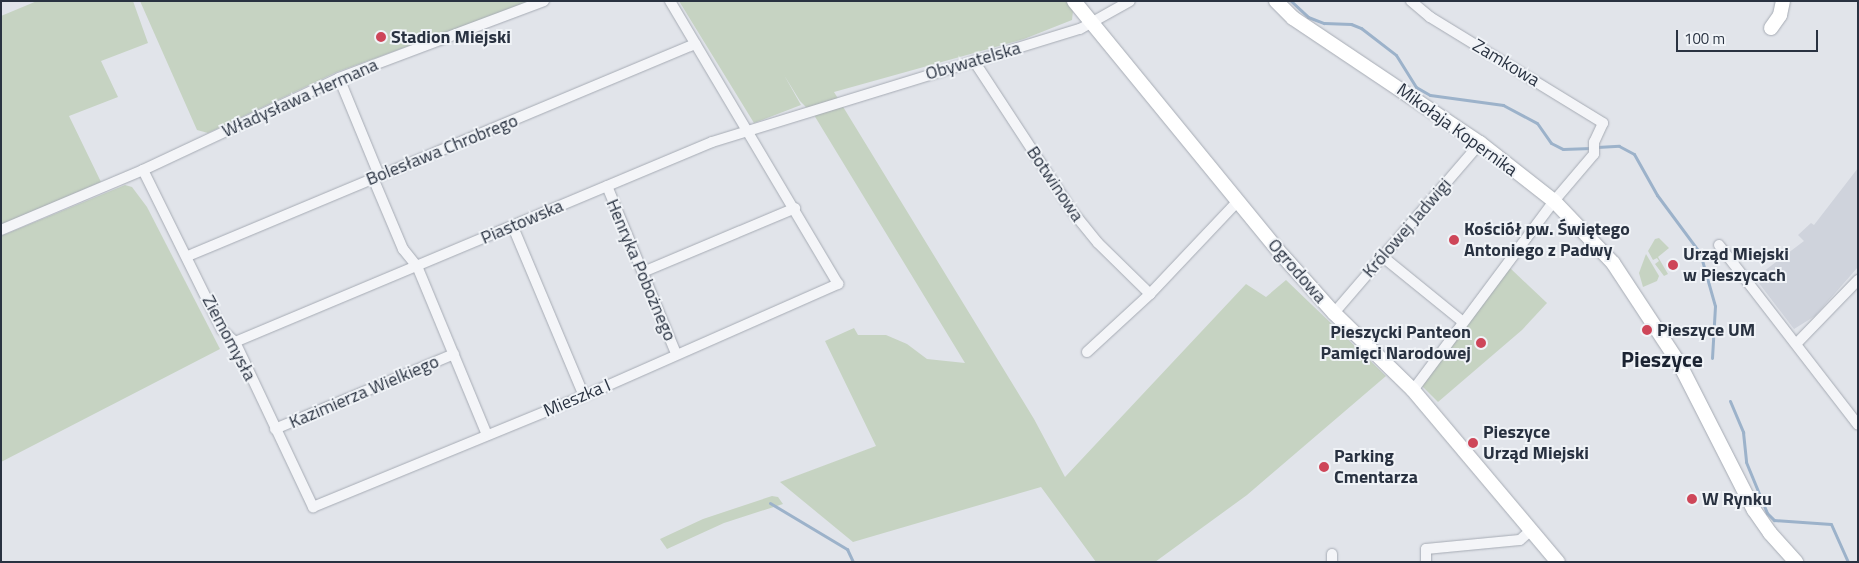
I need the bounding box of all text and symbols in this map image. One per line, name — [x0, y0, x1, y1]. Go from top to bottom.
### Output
scale bar — [1679, 20, 1822, 52]
place label: Stadion Miejski — [391, 26, 511, 48]
text: 100 m — [1684, 27, 1725, 50]
marker: Stadion Miejski — [375, 31, 387, 43]
street label: Zamkowa — [1469, 35, 1543, 91]
street label: Obywatelska — [923, 37, 1023, 85]
street label: Władysława Hermana — [219, 54, 381, 142]
street label: Mikołaja Kopernika — [1392, 79, 1522, 181]
street label: Bolesława Chrobrego — [363, 110, 521, 190]
street label: Botwinowa — [1022, 142, 1088, 226]
street label: Królowej Jadwigi — [1358, 174, 1456, 282]
street label: Piastowska — [478, 195, 566, 249]
street label: Henryka Pobożnego — [601, 196, 681, 344]
place label: Kościół pw. Świętego Antoniego z Padwy — [1464, 219, 1630, 262]
street label: Ogrodowa — [1263, 234, 1331, 308]
marker: Kościół pw. Świętego Antoniego z Padwy — [1448, 234, 1460, 246]
place label: Urząd Miejski w Pieszycach — [1683, 244, 1789, 286]
marker: Urząd Miejski w Pieszycach — [1667, 259, 1679, 271]
street label: Ziemomysła — [197, 292, 261, 384]
place label: Pieszyce UM — [1657, 319, 1755, 341]
place label: Pieszycki Panteon Pamięci Narodowej — [1321, 322, 1471, 364]
marker: Pieszyce UM — [1641, 324, 1653, 336]
marker: Pieszycki Panteon Pamięci Narodowej — [1475, 337, 1487, 349]
district label: Pieszyce — [1621, 347, 1703, 373]
street label: Kazimierza Wielkiego — [286, 351, 442, 433]
street label: Mieszka I — [540, 374, 614, 422]
place label: Pieszyce Urząd Miejski — [1483, 422, 1589, 464]
marker: Pieszyce Urząd Miejski — [1467, 437, 1479, 449]
place label: Parking Cmentarza — [1334, 446, 1418, 488]
marker: Parking Cmentarza — [1318, 461, 1330, 473]
place label: W Rynku — [1702, 488, 1772, 510]
marker: W Rynku — [1686, 493, 1698, 505]

